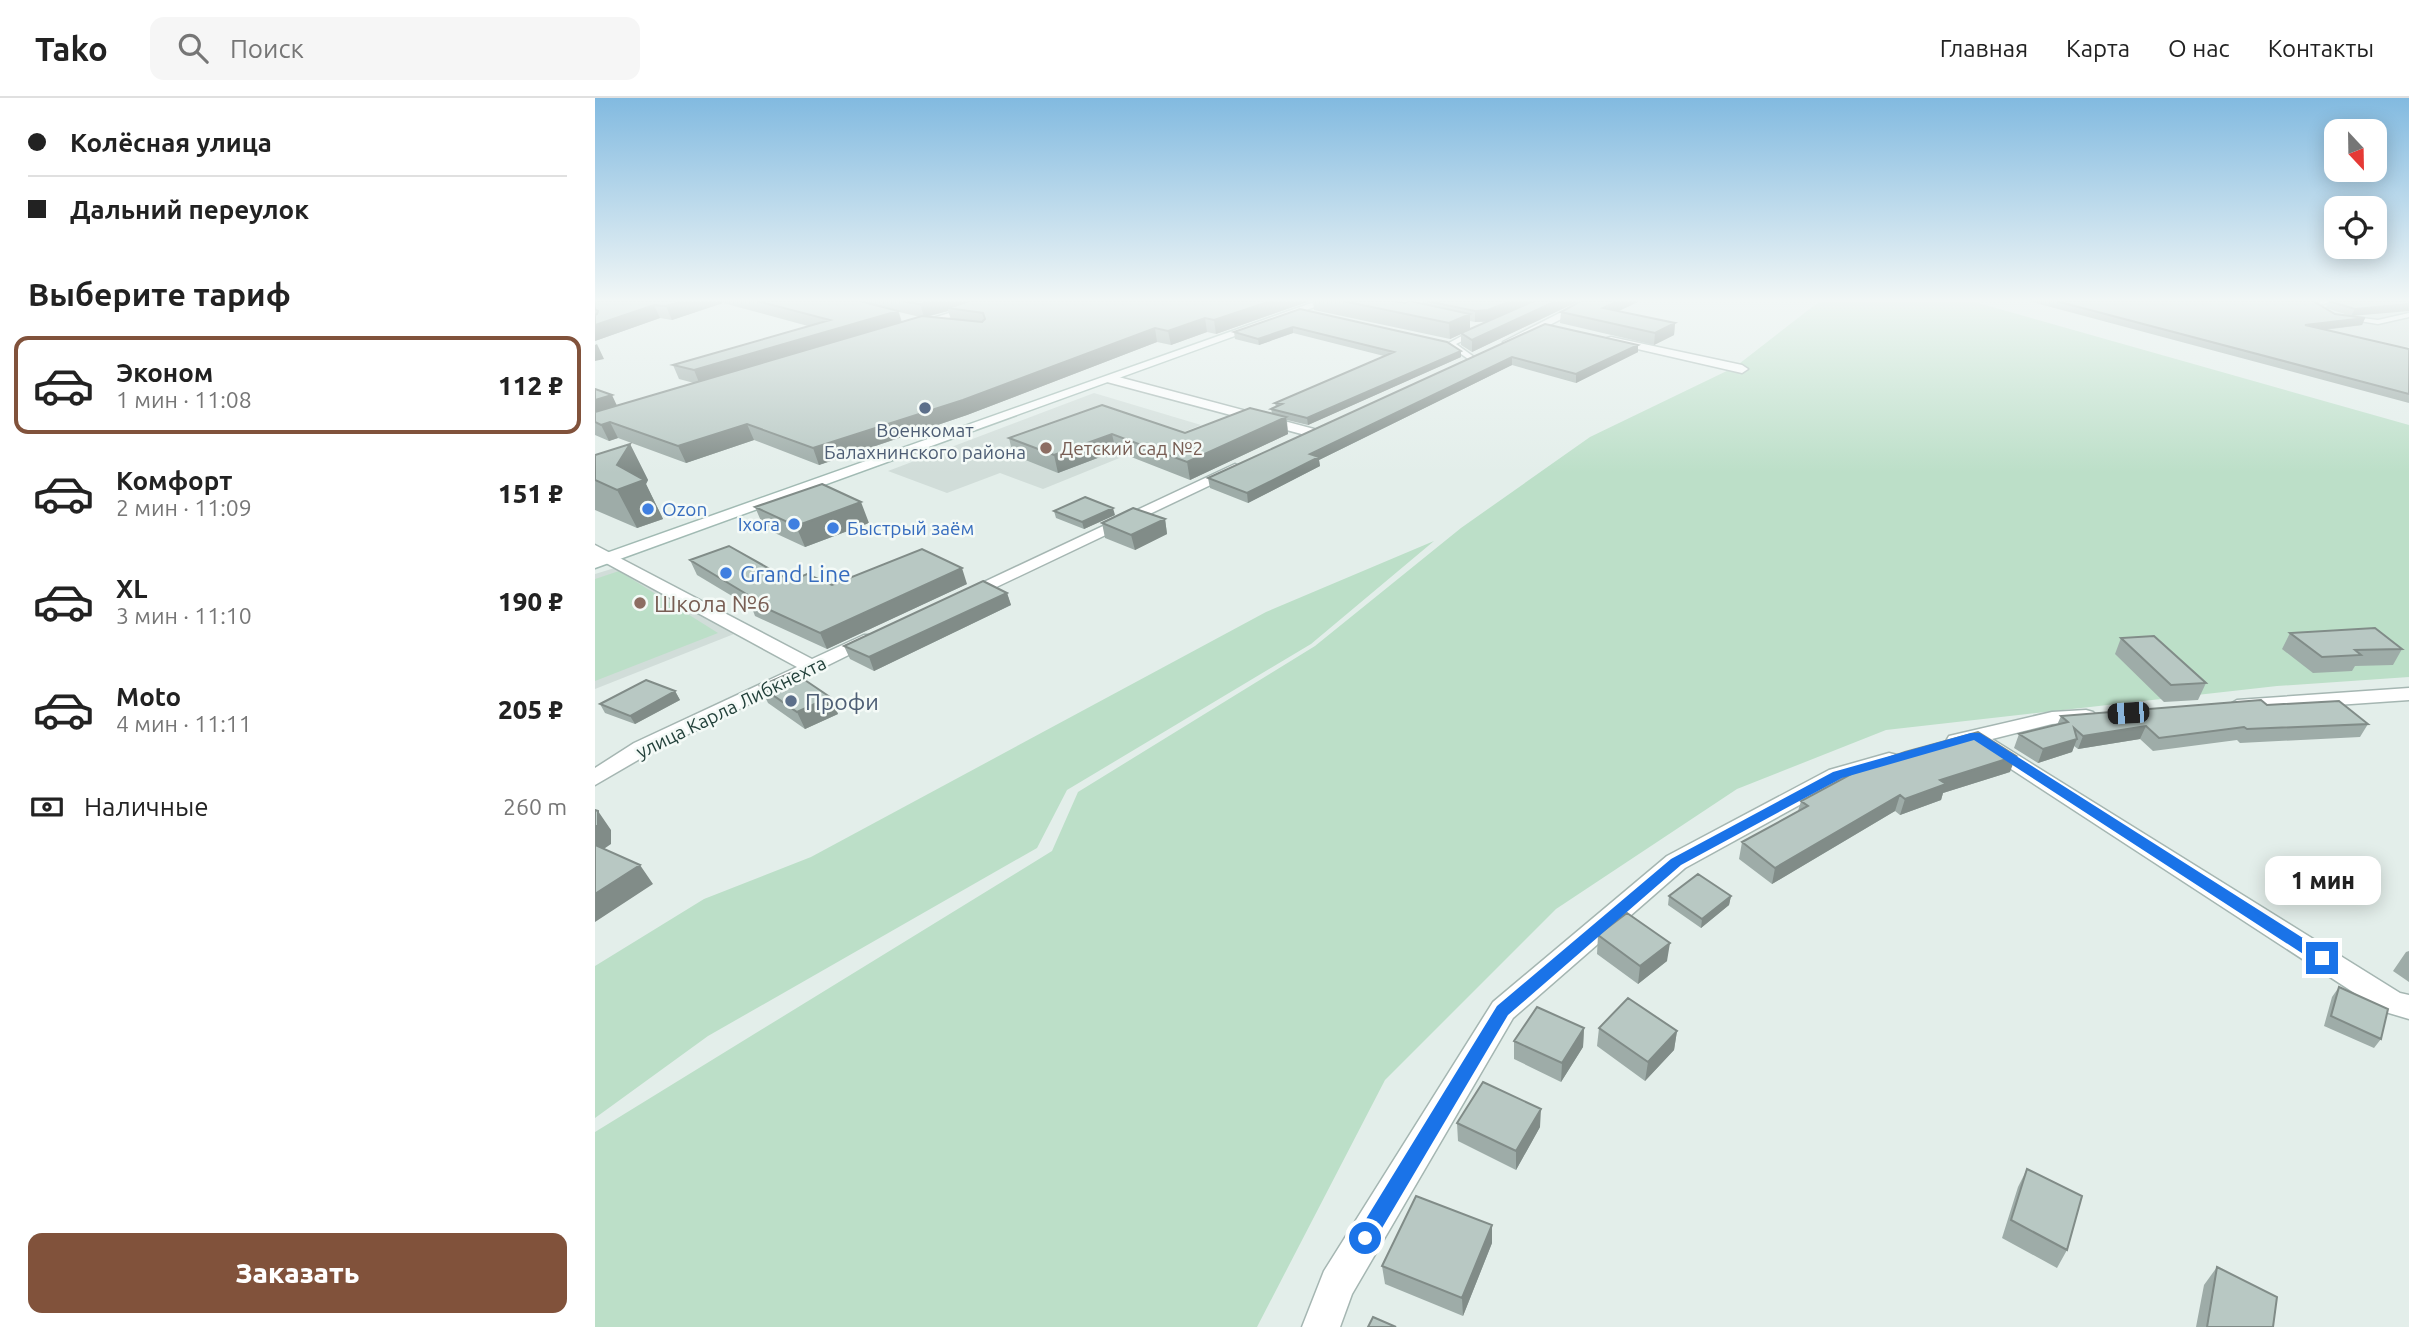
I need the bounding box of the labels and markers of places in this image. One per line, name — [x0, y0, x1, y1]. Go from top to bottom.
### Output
marker: Военкомат Балахнинского района — [917, 400, 933, 416]
place label: Военкомат Балахнинского района — [824, 419, 1026, 463]
place label: Детский сад №2 — [1060, 437, 1203, 459]
marker: Детский сад №2 — [1038, 440, 1054, 456]
place label: Ozon — [662, 498, 707, 520]
marker: Ozon — [640, 501, 656, 517]
place label: Ixora — [738, 513, 780, 535]
marker: Ixora — [786, 516, 802, 532]
place label: Быстрый заём — [847, 517, 974, 539]
marker: Быстрый заём — [825, 520, 841, 536]
place label: Grand Line — [740, 561, 851, 586]
marker: Grand Line — [718, 565, 734, 581]
place label: Школа №6 — [654, 591, 770, 616]
marker: Школа №6 — [632, 595, 648, 611]
place label: Профи — [805, 689, 879, 714]
marker: Профи — [783, 693, 799, 709]

